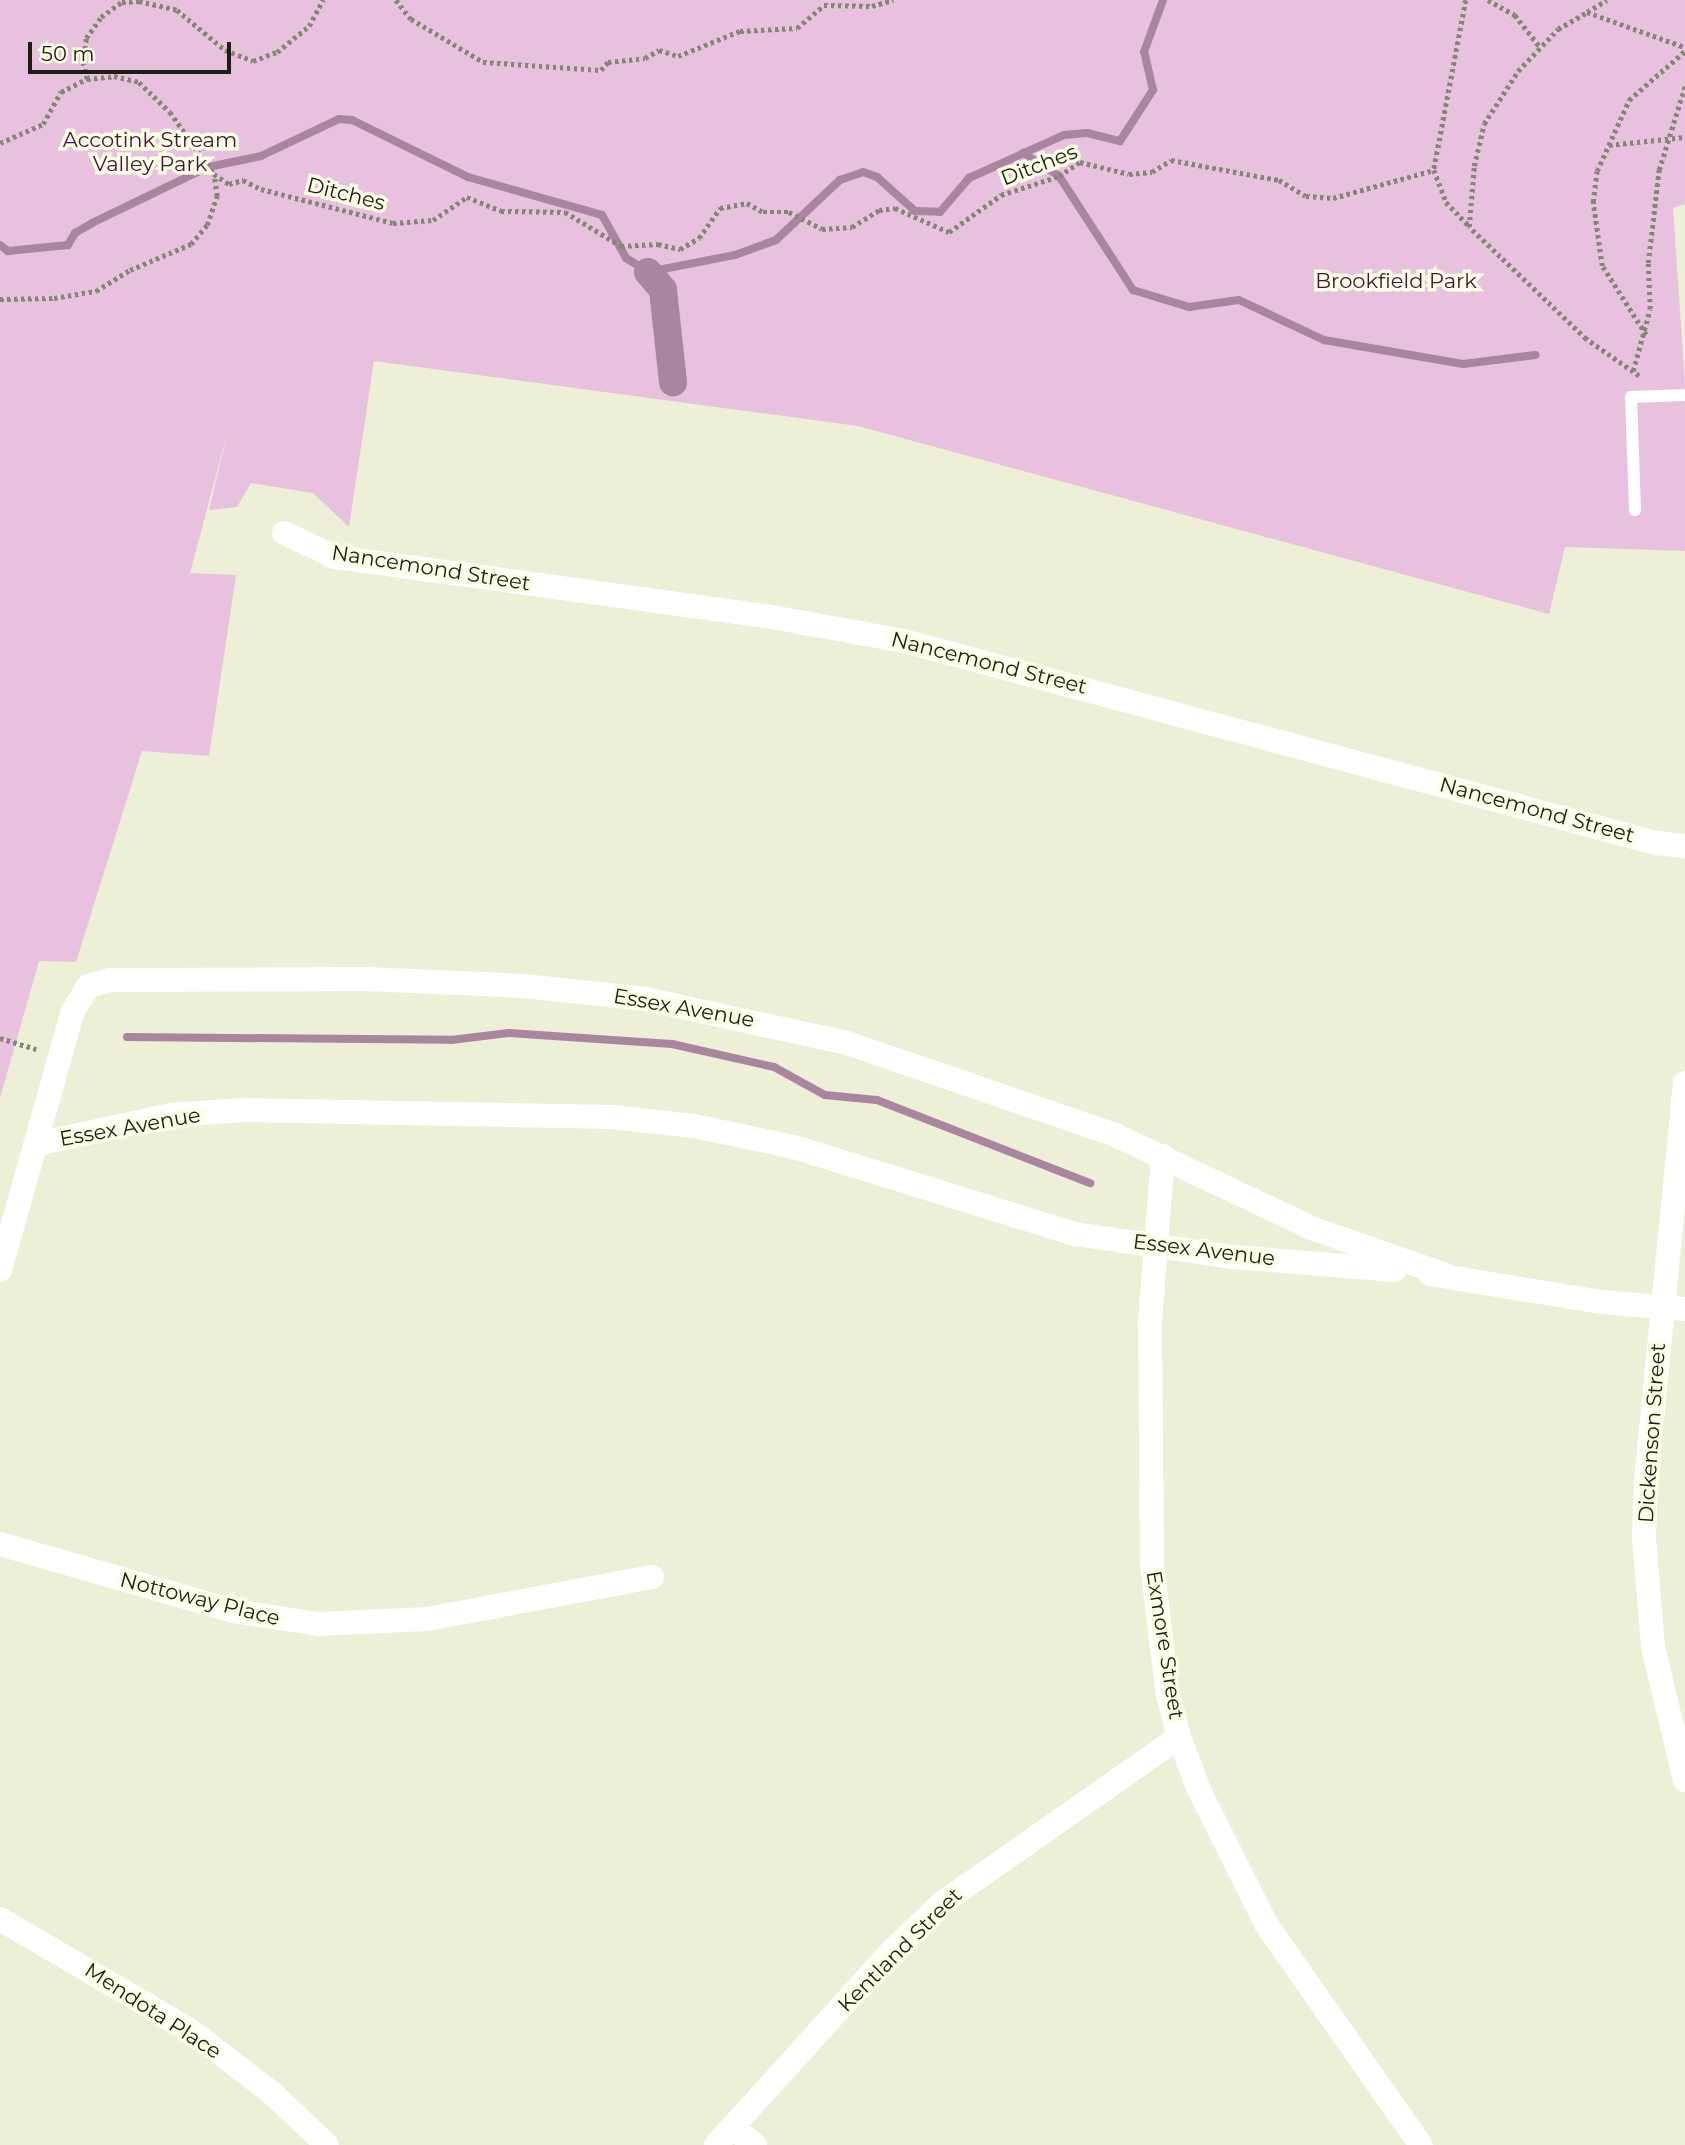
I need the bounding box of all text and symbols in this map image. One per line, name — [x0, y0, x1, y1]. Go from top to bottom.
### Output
scale bar — [32, 28, 234, 72]
text: 50 m — [41, 41, 95, 66]
park label: Accotink Stream Valley Park — [63, 127, 237, 177]
street label: Ditches — [997, 139, 1081, 191]
street label: Ditches — [304, 172, 388, 216]
park label: Brookfield Park — [1315, 268, 1477, 294]
street label: Nancemond Street — [330, 540, 532, 596]
street label: Nancemond Street — [889, 626, 1089, 700]
street label: Nancemond Street — [1437, 772, 1637, 848]
street label: Essex Avenue — [612, 983, 756, 1033]
street label: Essex Avenue — [58, 1102, 202, 1152]
street label: Essex Avenue — [1132, 1229, 1276, 1271]
street label: Dickenson Street — [1633, 1342, 1671, 1524]
street label: Nottoway Place — [117, 1567, 283, 1631]
street label: Exmore Street — [1141, 1569, 1189, 1721]
street label: Kentland Street — [833, 1883, 967, 2017]
street label: Mendota Place — [80, 1957, 226, 2065]

